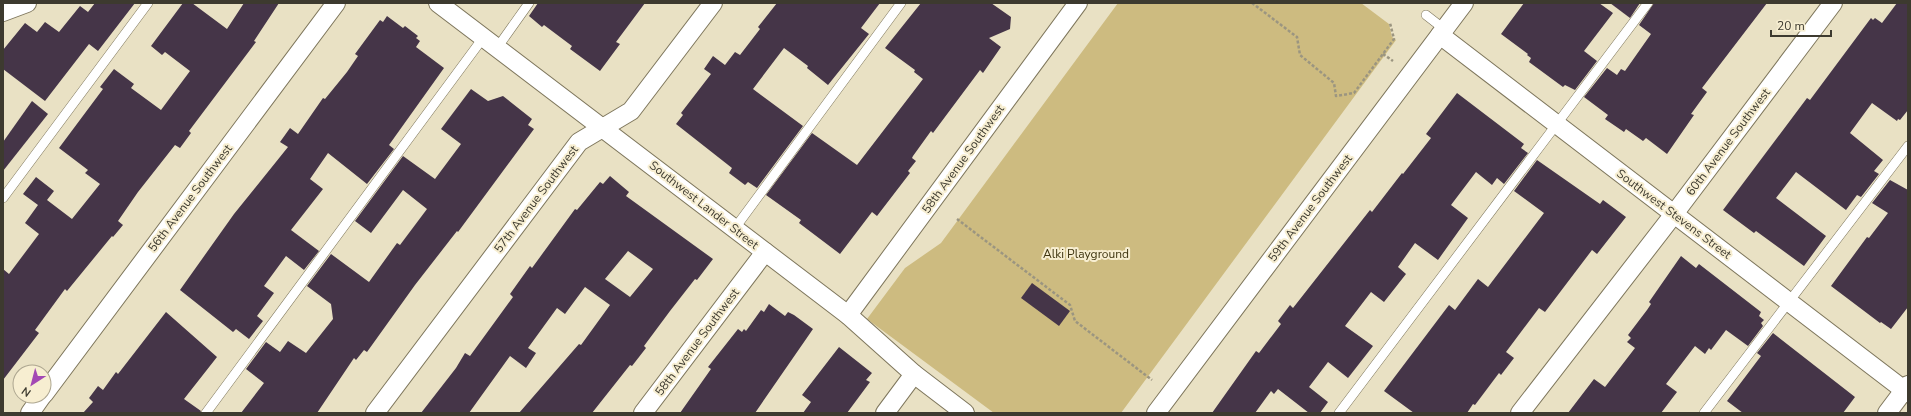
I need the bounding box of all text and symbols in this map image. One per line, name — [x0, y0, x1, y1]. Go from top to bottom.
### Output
scale bar — [1771, 12, 1831, 38]
text: 20 m — [1777, 18, 1805, 34]
street label: 60th Avenue Southwest — [1682, 84, 1774, 199]
street label: 58th Avenue Southwest — [918, 101, 1008, 216]
street label: 56th Avenue Southwest — [144, 140, 236, 255]
street label: 57th Avenue Southwest — [490, 141, 582, 256]
street label: 59th Avenue Southwest — [1264, 150, 1356, 265]
street label: Southwest Lander Street — [646, 157, 762, 253]
street label: Southwest Stevens Street — [1613, 166, 1735, 263]
park label: Alki Playground — [1043, 246, 1129, 262]
street label: 58th Avenue Southwest — [651, 284, 743, 399]
north arrow — [12, 364, 52, 404]
text: N — [19, 383, 34, 400]

